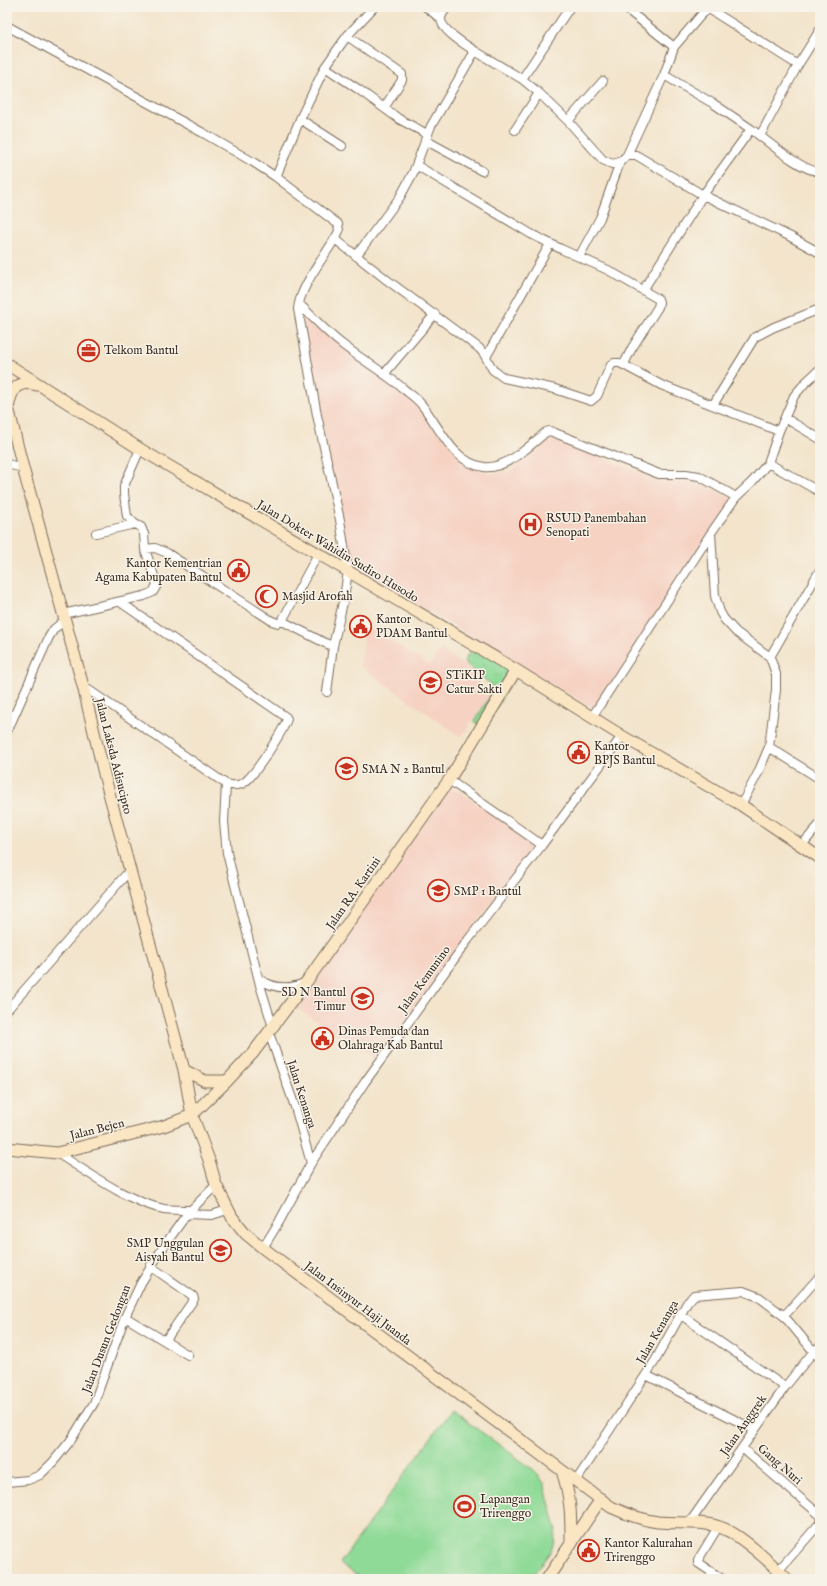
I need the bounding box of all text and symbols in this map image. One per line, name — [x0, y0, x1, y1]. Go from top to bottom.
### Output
office icon: Telkom Bantul — [75, 337, 101, 363]
place label: Telkom Bantul — [104, 343, 179, 358]
street label: Jalan Dokter Wahidin Sudiro Husodo — [252, 496, 422, 607]
place label: RSUD Panembahan Senopati — [546, 511, 647, 541]
hospital icon: RSUD Panembahan Senopati — [517, 512, 543, 538]
place label: Kantor Kementrian Agama Kabupaten Bantul — [94, 556, 223, 586]
public building icon: Kantor Kementrian Agama Kabupaten Bantul — [225, 557, 251, 583]
mosque icon: Masjid Arofah — [254, 583, 280, 609]
place label: Masjid Arofah — [282, 589, 353, 604]
place label: Kantor PDAM Bantul — [376, 612, 448, 641]
public building icon: Kantor PDAM Bantul — [348, 613, 374, 639]
place label: STiKIP Catur Sakti — [446, 668, 502, 697]
school or university icon: STiKIP Catur Sakti — [418, 669, 444, 695]
street label: Jalan Laksda Adisucipto — [90, 694, 135, 817]
place label: Kantor BPJS Bantul — [594, 739, 656, 769]
public building icon: Kantor BPJS Bantul — [566, 740, 592, 766]
school or university icon: SMA N 2 Bantul — [334, 756, 360, 782]
place label: SMA N 2 Bantul — [362, 762, 445, 777]
street label: Jalan RA. Kartini — [322, 854, 385, 935]
school or university icon: SMP 1 Bantul — [425, 878, 451, 904]
place label: SMP 1 Bantul — [454, 884, 522, 899]
street label: Jalan Kemunino — [394, 942, 455, 1018]
place label: SD N Bantul Timur — [281, 985, 347, 1014]
school or university icon: SD N Bantul Timur — [349, 986, 375, 1012]
place label: Dinas Pemuda dan Olahraga Kab Bantul — [338, 1024, 443, 1053]
public building icon: Dinas Pemuda dan Olahraga Kab Bantul — [309, 1025, 335, 1051]
street label: Jalan Kenanga — [282, 1056, 320, 1131]
street label: Jalan Bejen — [66, 1115, 127, 1145]
place label: SMP Unggulan Aisyah Bantul — [127, 1236, 205, 1265]
school or university icon: SMP Unggulan Aisyah Bantul — [207, 1237, 233, 1263]
street label: Jalan Insinyur Haji Juanda — [299, 1257, 415, 1350]
street label: Jalan Dusun Gedongan — [78, 1282, 135, 1398]
street label: Jalan Kenanga — [632, 1297, 683, 1369]
street label: Jalan Anggrek — [716, 1391, 771, 1461]
street label: Gang Nuri — [754, 1441, 805, 1488]
place label: Lapangan Trirenggo — [480, 1492, 532, 1521]
sports icon: Lapangan Trirenggo — [452, 1493, 478, 1519]
place label: Kantor Kalurahan Trirenggo — [604, 1536, 693, 1565]
public building icon: Kantor Kalurahan Trirenggo — [576, 1537, 602, 1563]

